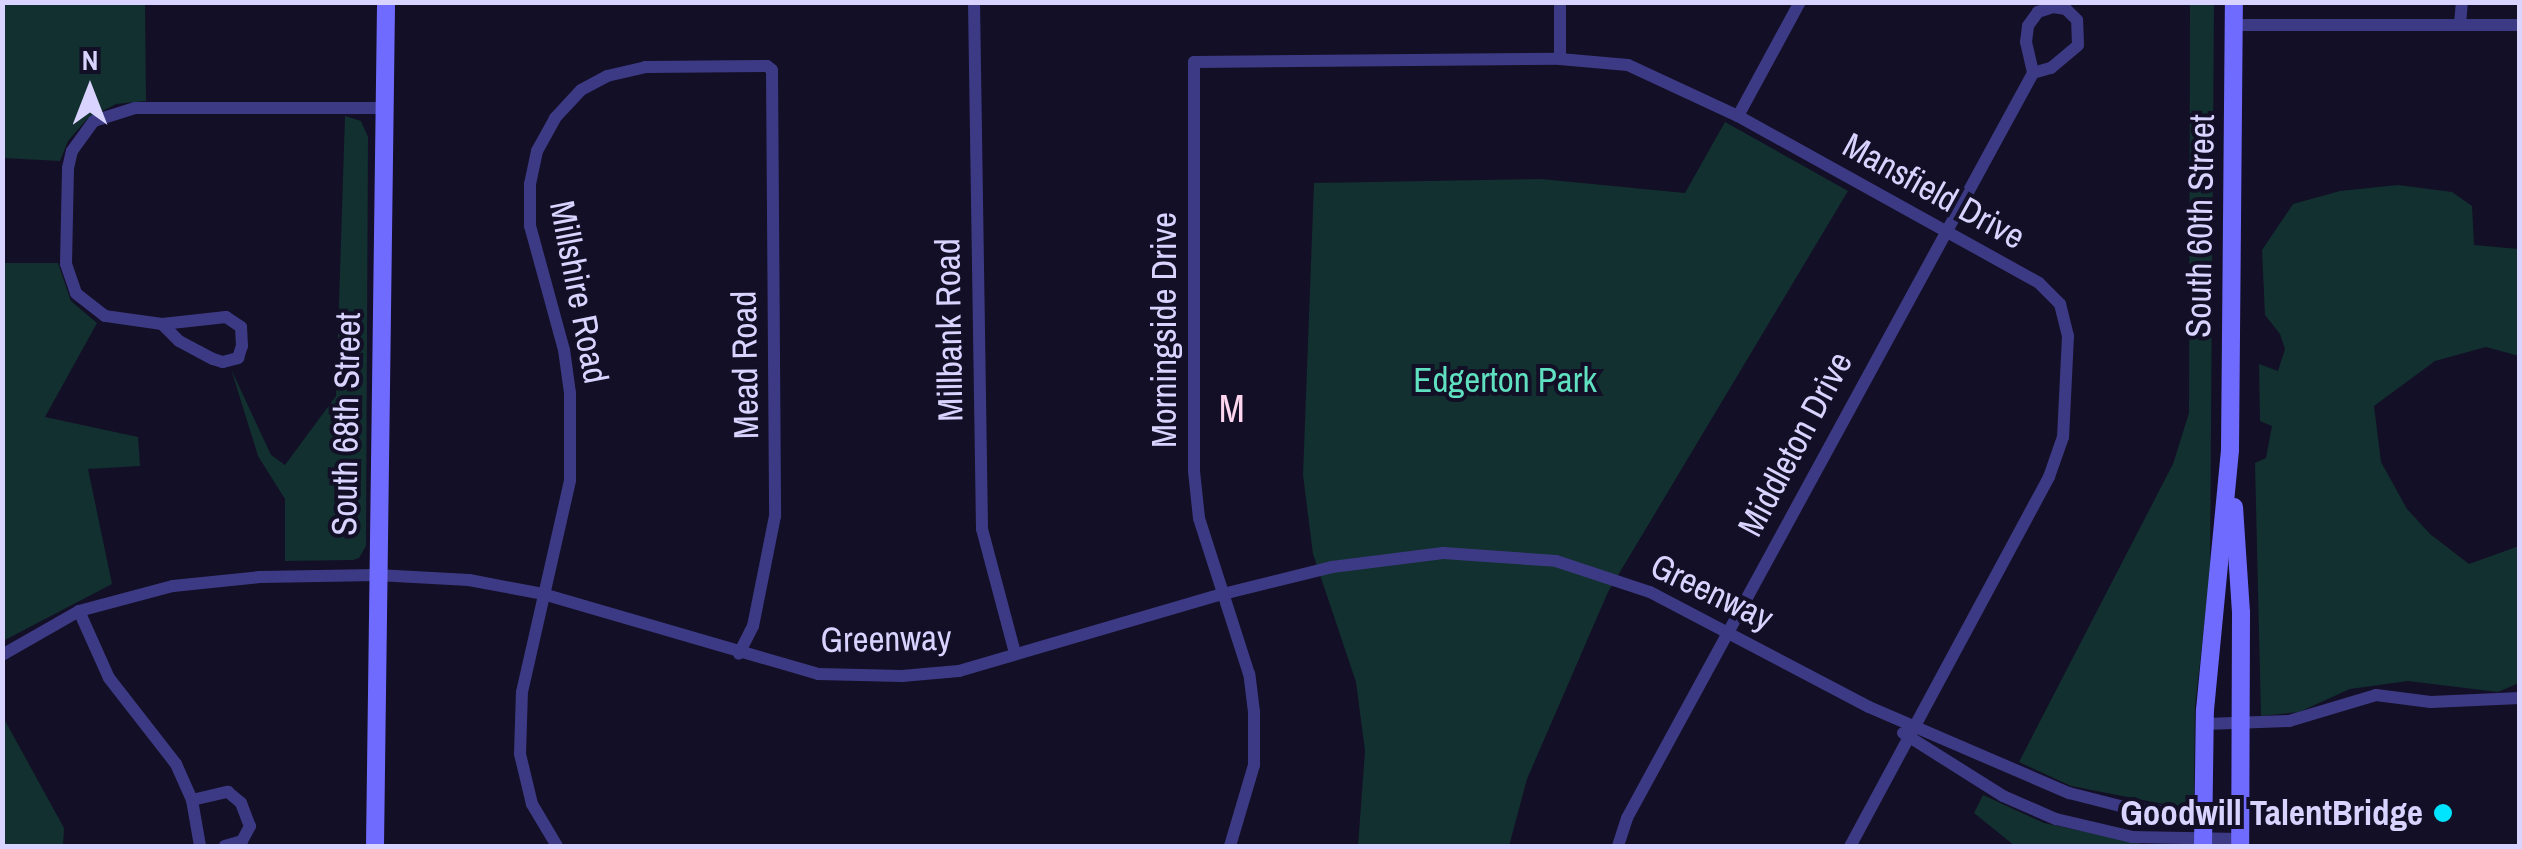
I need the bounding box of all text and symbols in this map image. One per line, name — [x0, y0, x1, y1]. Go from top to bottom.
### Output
north arrow — [40, 40, 140, 140]
text: N — [82, 41, 98, 79]
street label: South 60th Street — [2177, 114, 2223, 338]
street label: Mansfield Drive — [1836, 124, 2032, 258]
street label: Millshire Road — [541, 197, 617, 387]
street label: Morningside Drive — [1143, 212, 1185, 448]
street label: Millbank Road — [926, 238, 972, 422]
street label: Mead Road — [723, 290, 767, 440]
street label: South 68th Street — [323, 312, 369, 536]
street label: Middleton Drive — [1729, 345, 1861, 543]
park label: Edgerton Park — [1413, 359, 1597, 401]
district label: M — [1219, 386, 1247, 432]
street label: Greenway — [1644, 544, 1780, 640]
street label: Greenway — [820, 617, 952, 661]
place label: Goodwill TalentBridge — [2120, 792, 2423, 834]
marker: Goodwill TalentBridge — [2432, 802, 2454, 824]

